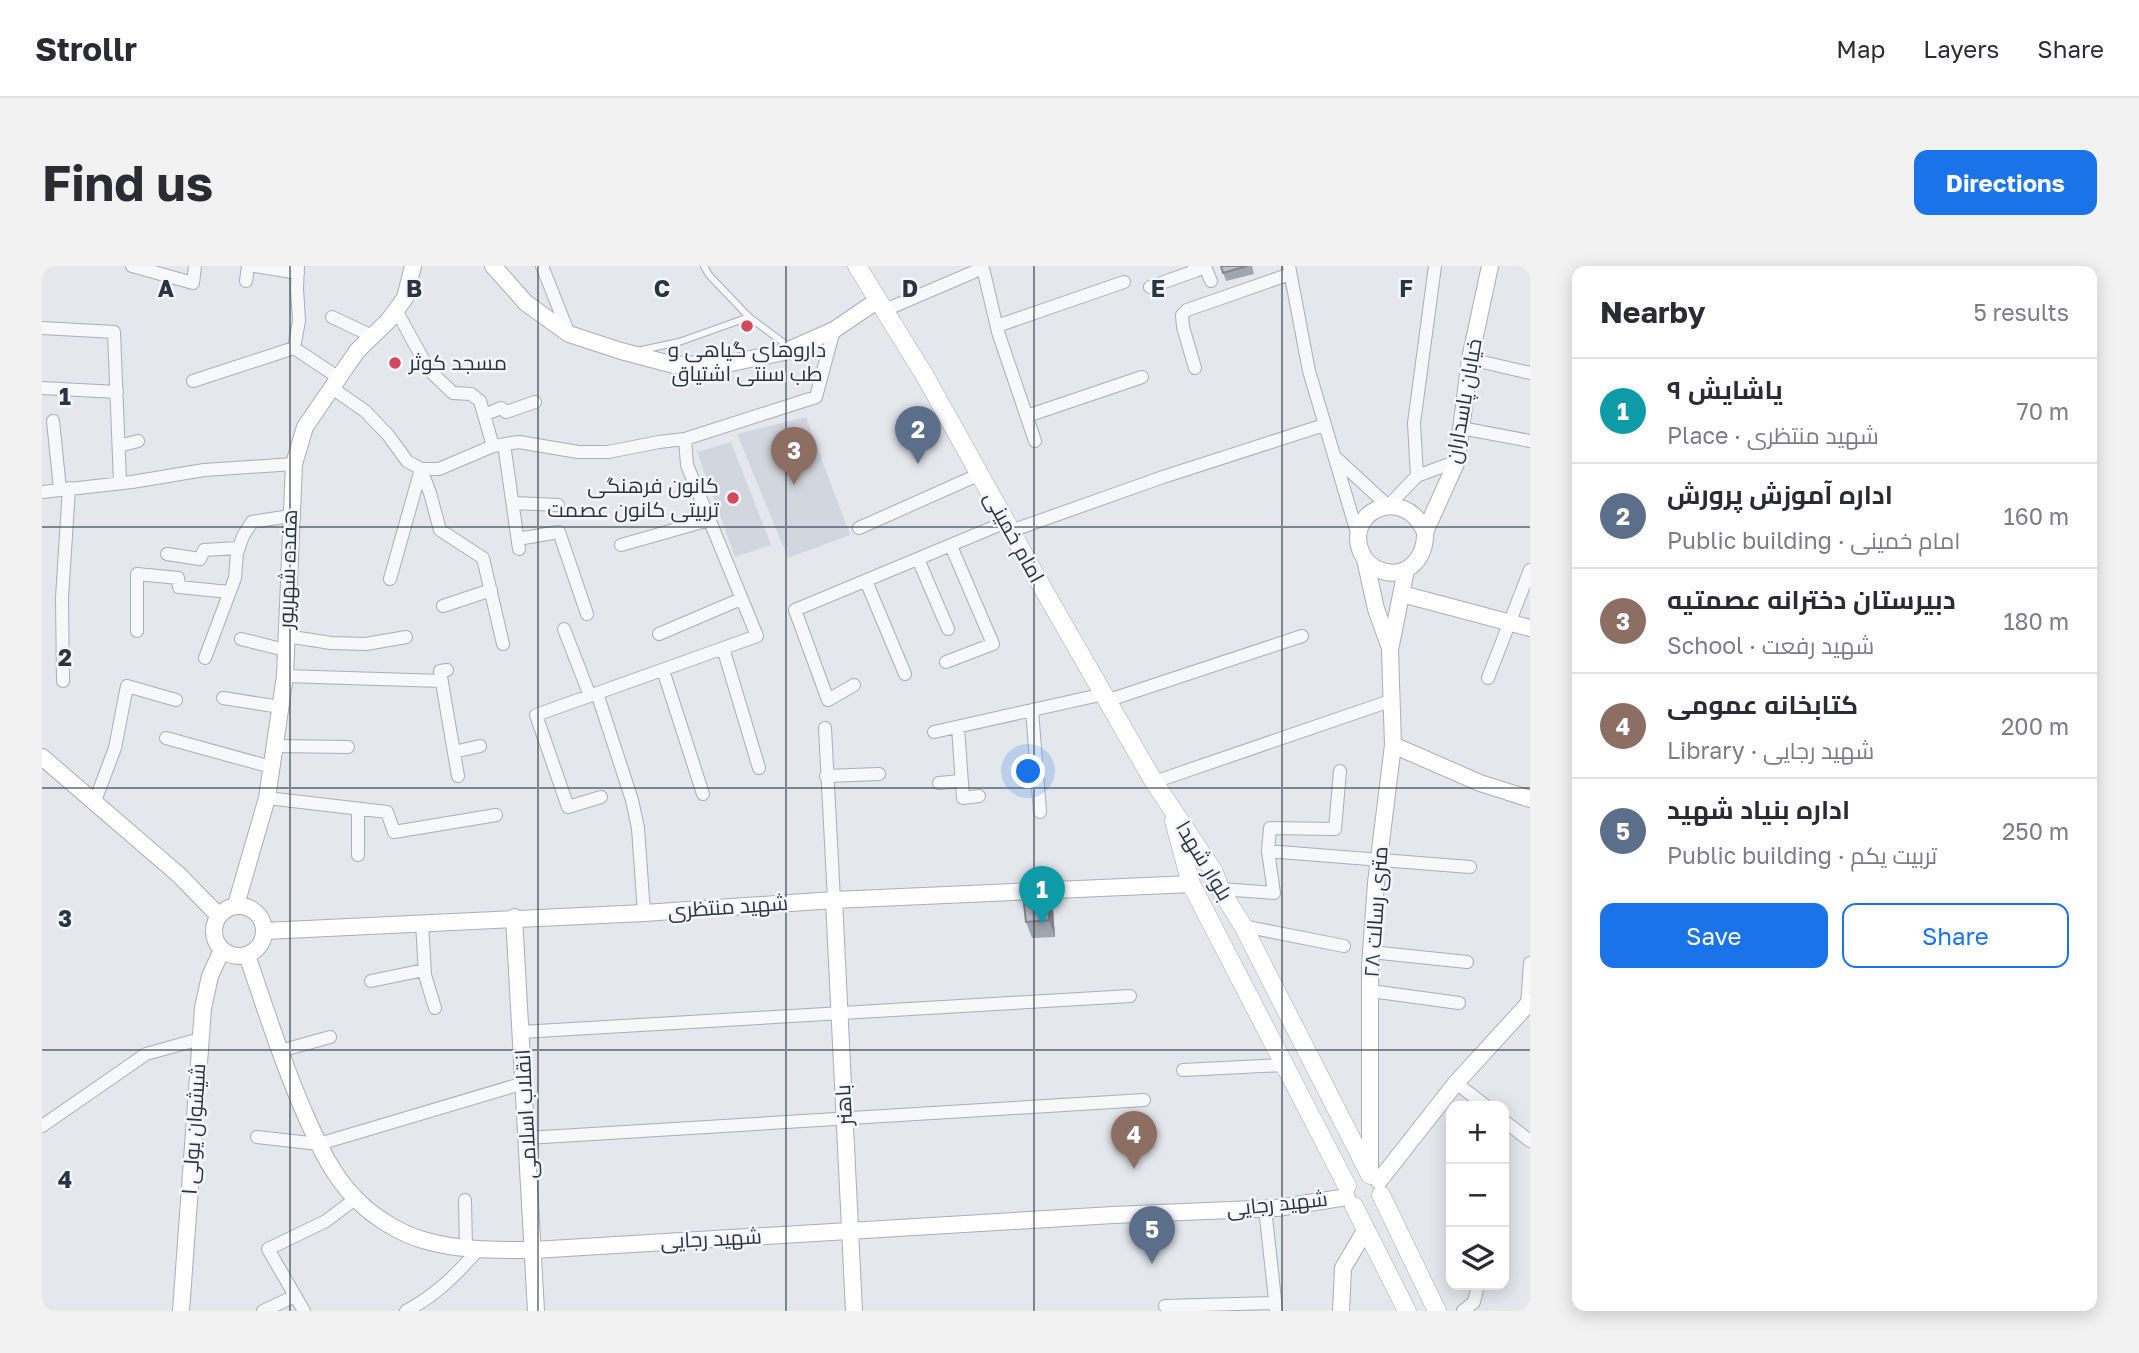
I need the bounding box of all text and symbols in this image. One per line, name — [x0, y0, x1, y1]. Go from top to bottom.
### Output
text: Strollr — [35, 29, 137, 68]
text: Map — [1836, 34, 1885, 63]
text: Layers — [1923, 34, 1999, 63]
text: Share — [2037, 34, 2104, 63]
button: Directions — [1914, 150, 2097, 215]
text: Find us — [42, 153, 213, 212]
text: A — [158, 274, 175, 302]
text: B — [406, 274, 422, 302]
text: C — [654, 274, 670, 302]
text: D — [902, 274, 918, 302]
text: E — [1151, 274, 1165, 302]
text: F — [1399, 274, 1413, 302]
text: Nearby — [1600, 294, 1705, 330]
text: 5 results — [1973, 298, 2069, 326]
marker: داروهای گیاهی و طب سنتی اشتیاق — [739, 318, 755, 334]
place label: داروهای گیاهی و طب سنتی اشتیاق — [668, 336, 826, 387]
street label: خیابان پاسداران — [1439, 336, 1489, 466]
place label: مسجد کوثر — [408, 349, 507, 375]
marker: مسجد کوثر — [387, 355, 403, 371]
text: یاشایش ۹ — [1667, 374, 1783, 405]
text: 1 — [59, 382, 71, 410]
text: 1 — [1617, 397, 1629, 425]
text: 70 m — [2016, 397, 2069, 425]
pin: 2 — [895, 406, 941, 464]
text: Place · شهید منتظری — [1667, 421, 1879, 449]
pin: 3 — [771, 427, 817, 485]
place label: کانون فرهنگی تربیتی کانون عصمت — [547, 472, 719, 523]
text: اداره آموزش پرورش — [1667, 479, 1893, 510]
street label: امام خمینی — [977, 486, 1051, 588]
marker: کانون فرهنگی تربیتی کانون عصمت — [725, 490, 741, 506]
text: 2 — [1616, 502, 1630, 530]
text: 160 m — [2004, 502, 2069, 530]
street label: هفده شهریور — [272, 509, 303, 630]
text: Public building · امام خمینی — [1667, 526, 1960, 554]
text: دبیرستان دخترانه عصمتیه — [1667, 584, 1956, 615]
text: 3 — [1616, 607, 1630, 635]
text: 180 m — [2003, 607, 2069, 635]
text: School · شهید رفعت — [1667, 631, 1874, 659]
text: 2 — [58, 643, 72, 671]
text: کتابخانه عمومی — [1667, 689, 1858, 720]
text: 4 — [1616, 712, 1630, 740]
text: 200 m — [2001, 712, 2069, 740]
text: Library · شهید رجایی — [1667, 736, 1874, 764]
your location — [1011, 754, 1045, 788]
text: اداره بنیاد شهید — [1667, 794, 1850, 825]
street label: بلوار شهدا — [1170, 816, 1239, 906]
text: 5 — [1616, 817, 1630, 845]
text: 250 m — [2002, 817, 2069, 845]
text: Public building · تربیت یکم — [1667, 841, 1937, 869]
street label: ۲۸ متری رسالت — [1357, 845, 1394, 978]
pin: 1 — [1019, 866, 1065, 924]
street label: شهید منتظری — [667, 889, 789, 924]
button: Save — [1600, 903, 1828, 968]
button: Share — [1842, 903, 2069, 968]
text: 3 — [58, 904, 72, 932]
street label: انقلاب اسلامی — [509, 1049, 542, 1180]
street label: شیشوان یولی ا — [175, 1062, 212, 1196]
street label: باهنر — [829, 1084, 857, 1127]
map controls — [1446, 1101, 1509, 1290]
button: + — [1446, 1101, 1509, 1164]
pin: 4 — [1111, 1111, 1157, 1169]
button: − — [1446, 1164, 1509, 1227]
text: 4 — [58, 1165, 72, 1193]
street label: شهید رجایی — [1225, 1185, 1329, 1222]
pin: 5 — [1129, 1206, 1175, 1264]
street label: شهید رجایی — [660, 1222, 762, 1255]
button: layers — [1446, 1227, 1509, 1290]

